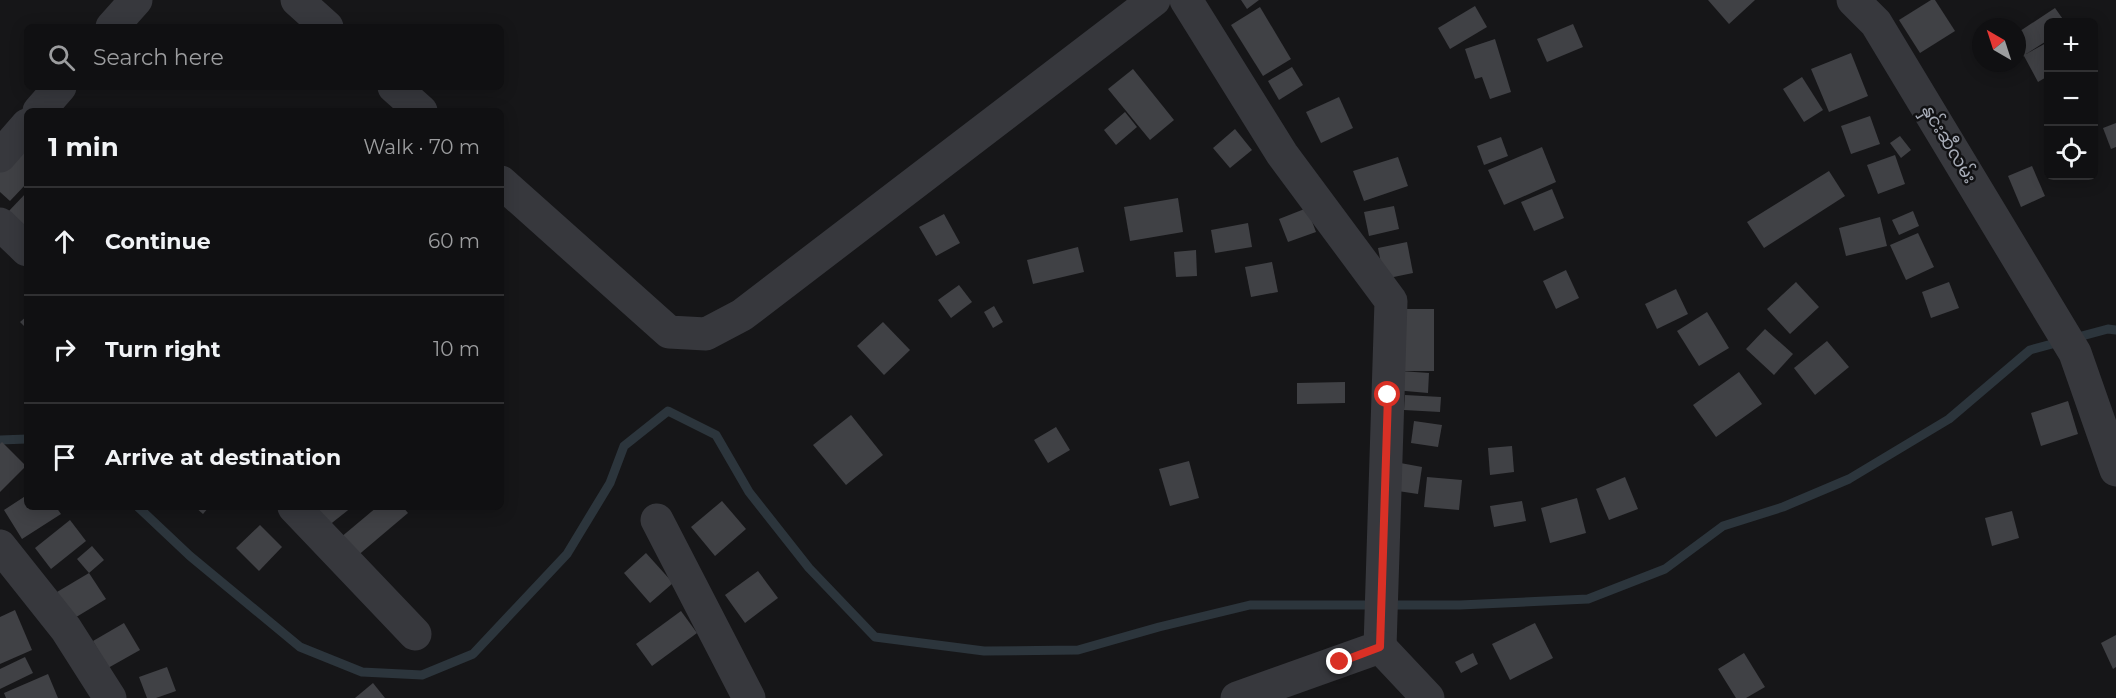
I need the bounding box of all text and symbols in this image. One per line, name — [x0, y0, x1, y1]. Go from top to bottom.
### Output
north arrow — [1972, 18, 2026, 72]
map controls — [2044, 18, 2098, 180]
button: + — [2044, 18, 2098, 72]
search box — [24, 24, 504, 90]
icon: search — [45, 41, 78, 74]
text: Search here — [93, 44, 224, 71]
button: − — [2044, 72, 2098, 126]
street label: နှင်းဆီလမ်း — [1913, 99, 1984, 190]
button: locate — [2044, 126, 2098, 180]
text: 1 min — [48, 131, 119, 163]
text: Walk · 70 m — [363, 135, 480, 159]
icon: ahead — [48, 225, 81, 258]
text: Continue — [105, 228, 211, 255]
text: 60 m — [428, 229, 480, 253]
icon: right — [48, 333, 81, 366]
text: Turn right — [105, 336, 220, 363]
text: 10 m — [433, 337, 480, 361]
route start — [1374, 381, 1400, 407]
icon: arrive — [48, 441, 81, 474]
text: Arrive at destination — [105, 444, 341, 471]
route end — [1326, 648, 1352, 674]

